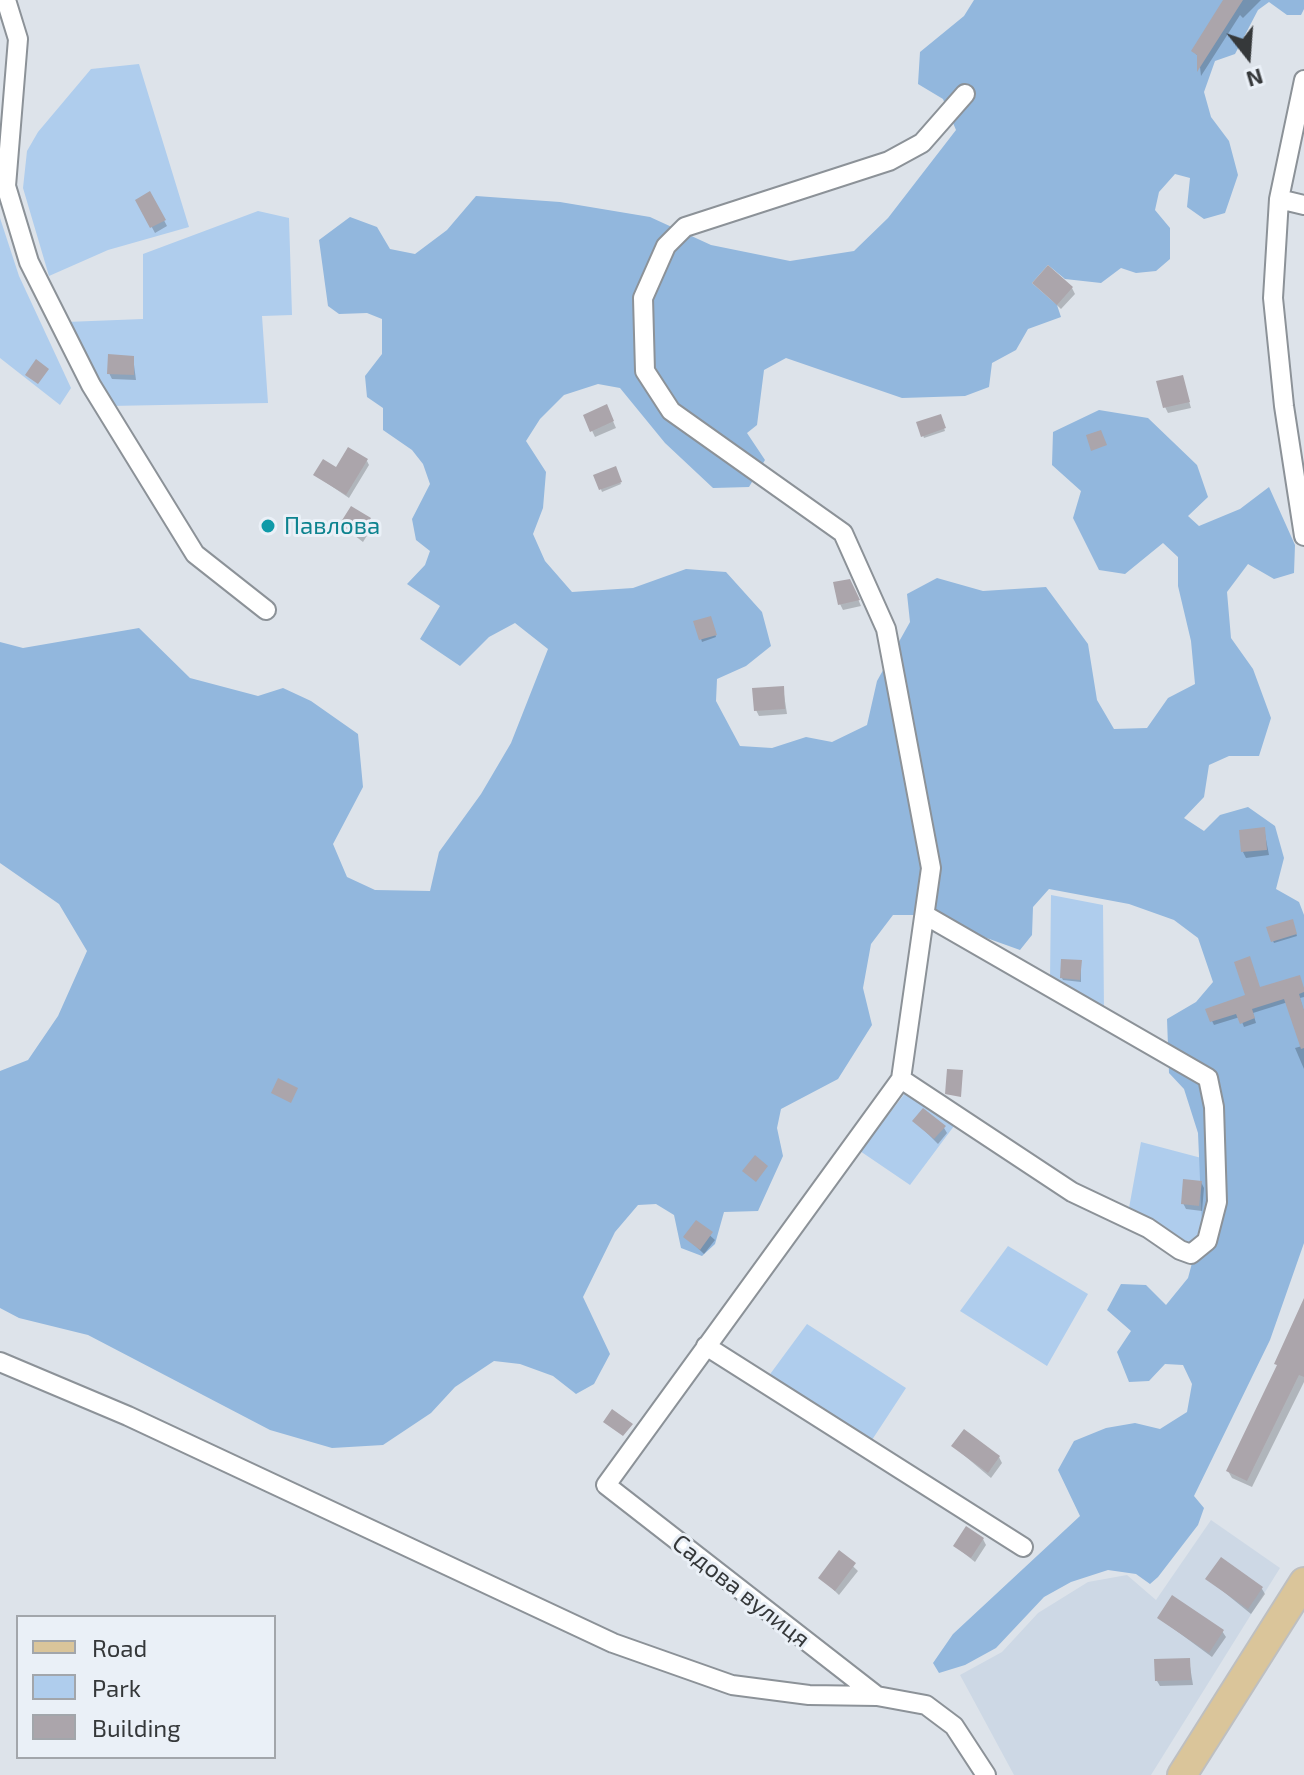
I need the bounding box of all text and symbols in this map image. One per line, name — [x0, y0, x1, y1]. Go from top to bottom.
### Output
north arrow — [1208, 16, 1288, 96]
text: N — [1244, 64, 1266, 94]
place label: Павлова — [284, 512, 380, 540]
marker: Павлова — [259, 517, 277, 535]
street label: Садова вулиця — [667, 1528, 815, 1654]
legend — [16, 1615, 276, 1759]
text: Road — [92, 1633, 147, 1662]
text: Park — [92, 1673, 141, 1702]
text: Building — [92, 1713, 181, 1742]

